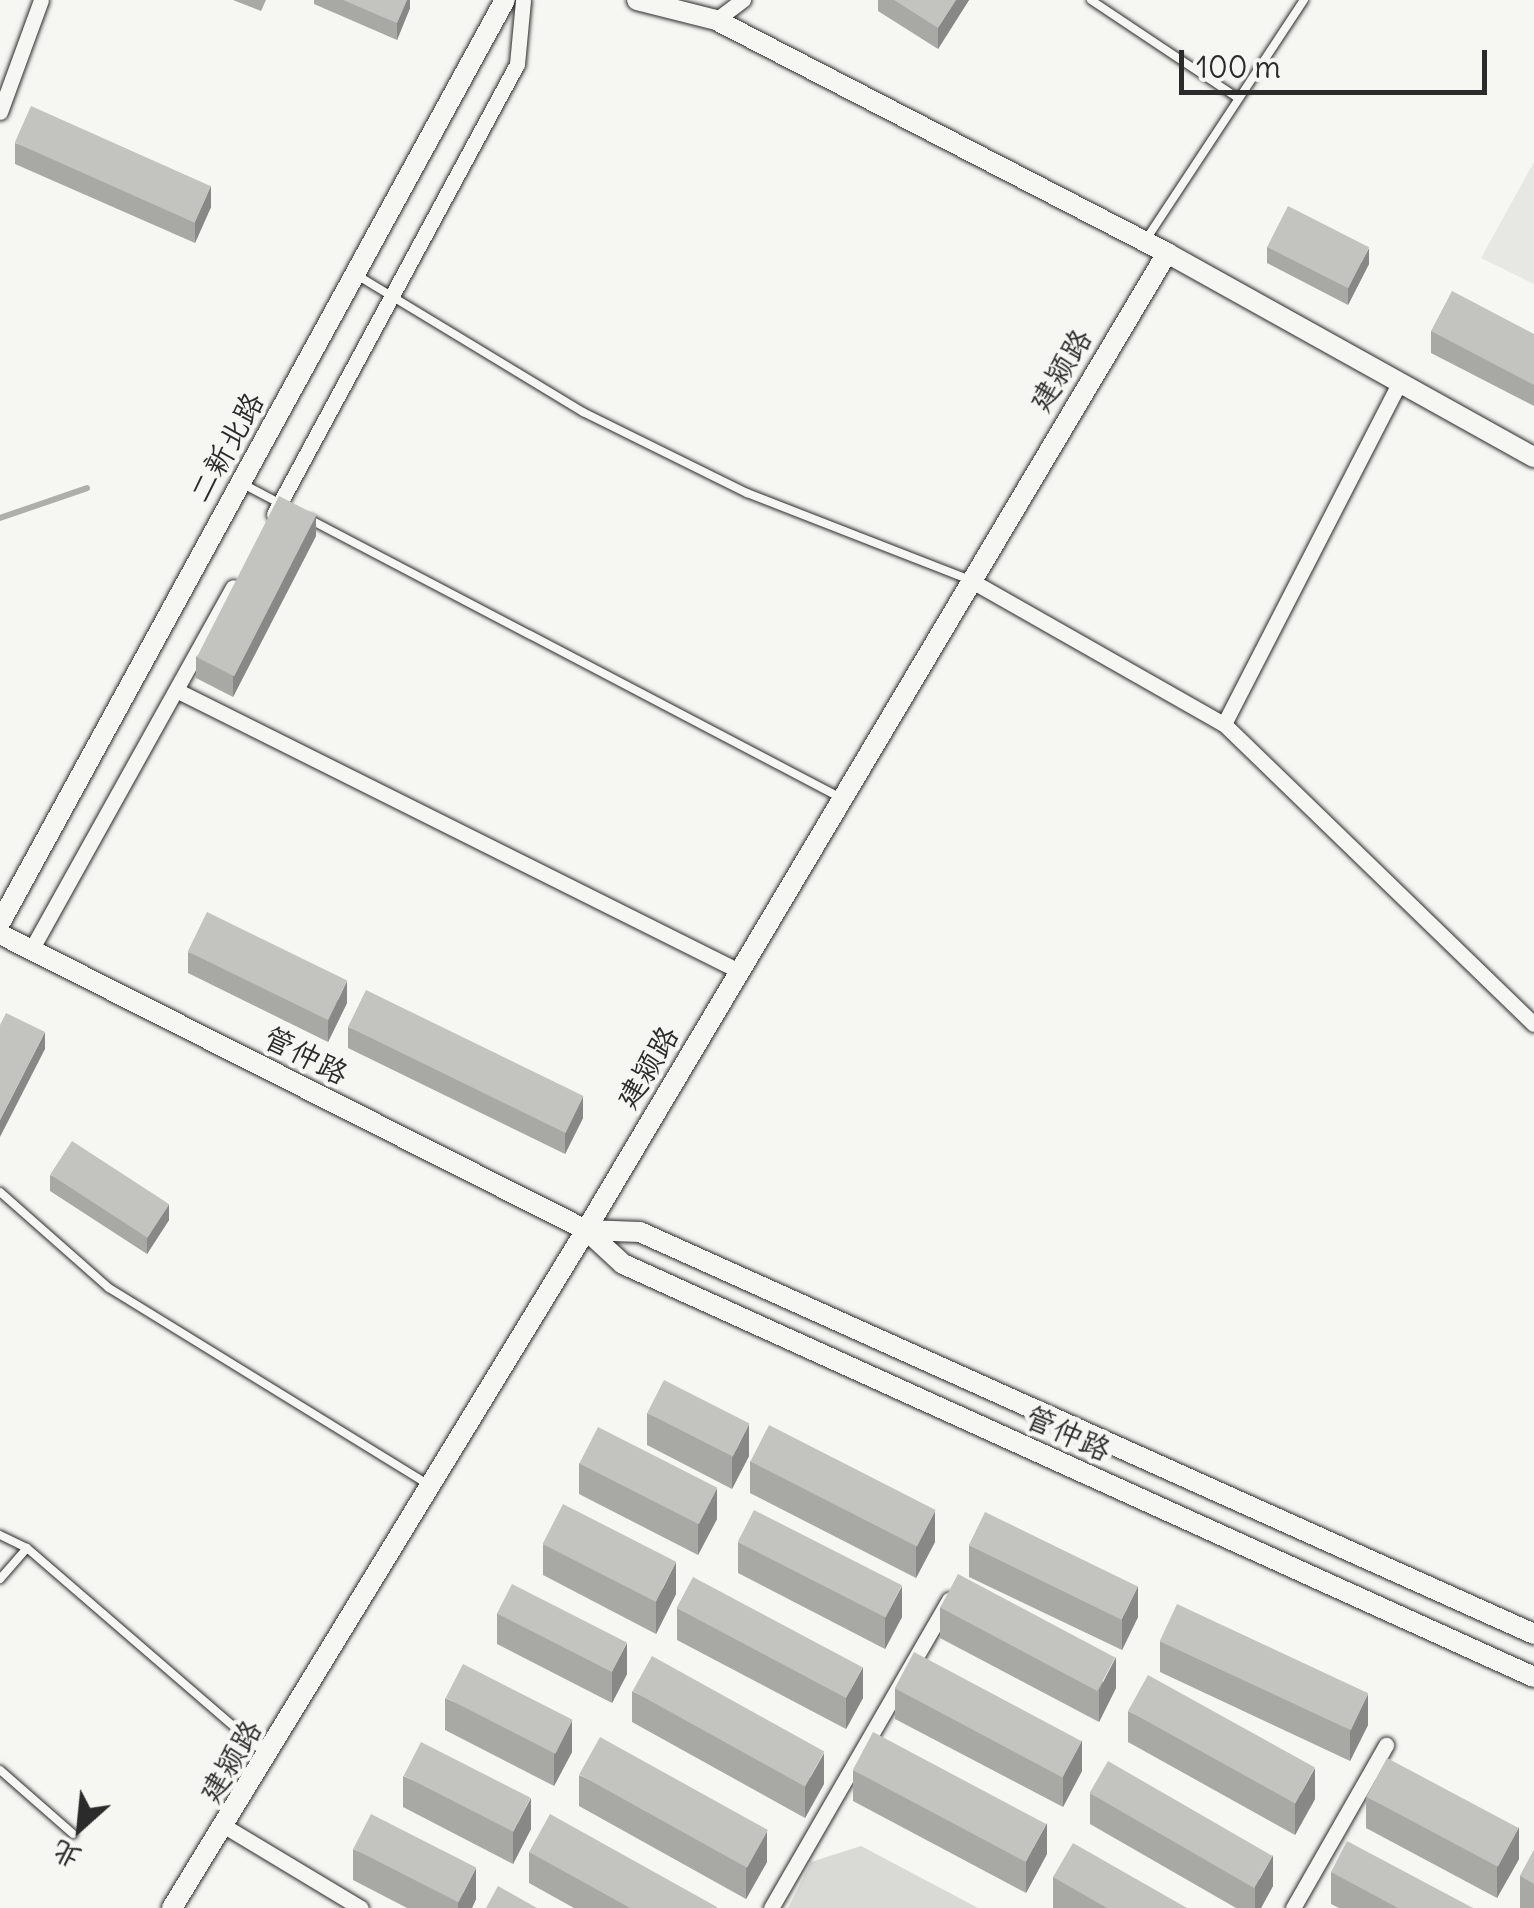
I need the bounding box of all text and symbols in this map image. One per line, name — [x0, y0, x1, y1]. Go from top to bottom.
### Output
scale bar — [1184, 30, 1492, 92]
text: 100 m — [1196, 48, 1281, 86]
street label: 建颍路 — [1021, 322, 1099, 418]
street label: 二新北路 — [181, 386, 271, 508]
street label: 管仲路 — [258, 1019, 354, 1091]
street label: 建颍路 — [608, 1019, 686, 1115]
street label: 管仲路 — [1020, 1398, 1116, 1468]
street label: 建颍路 — [191, 1713, 269, 1809]
north arrow — [30, 1778, 130, 1878]
text: 北 — [46, 1832, 87, 1877]

